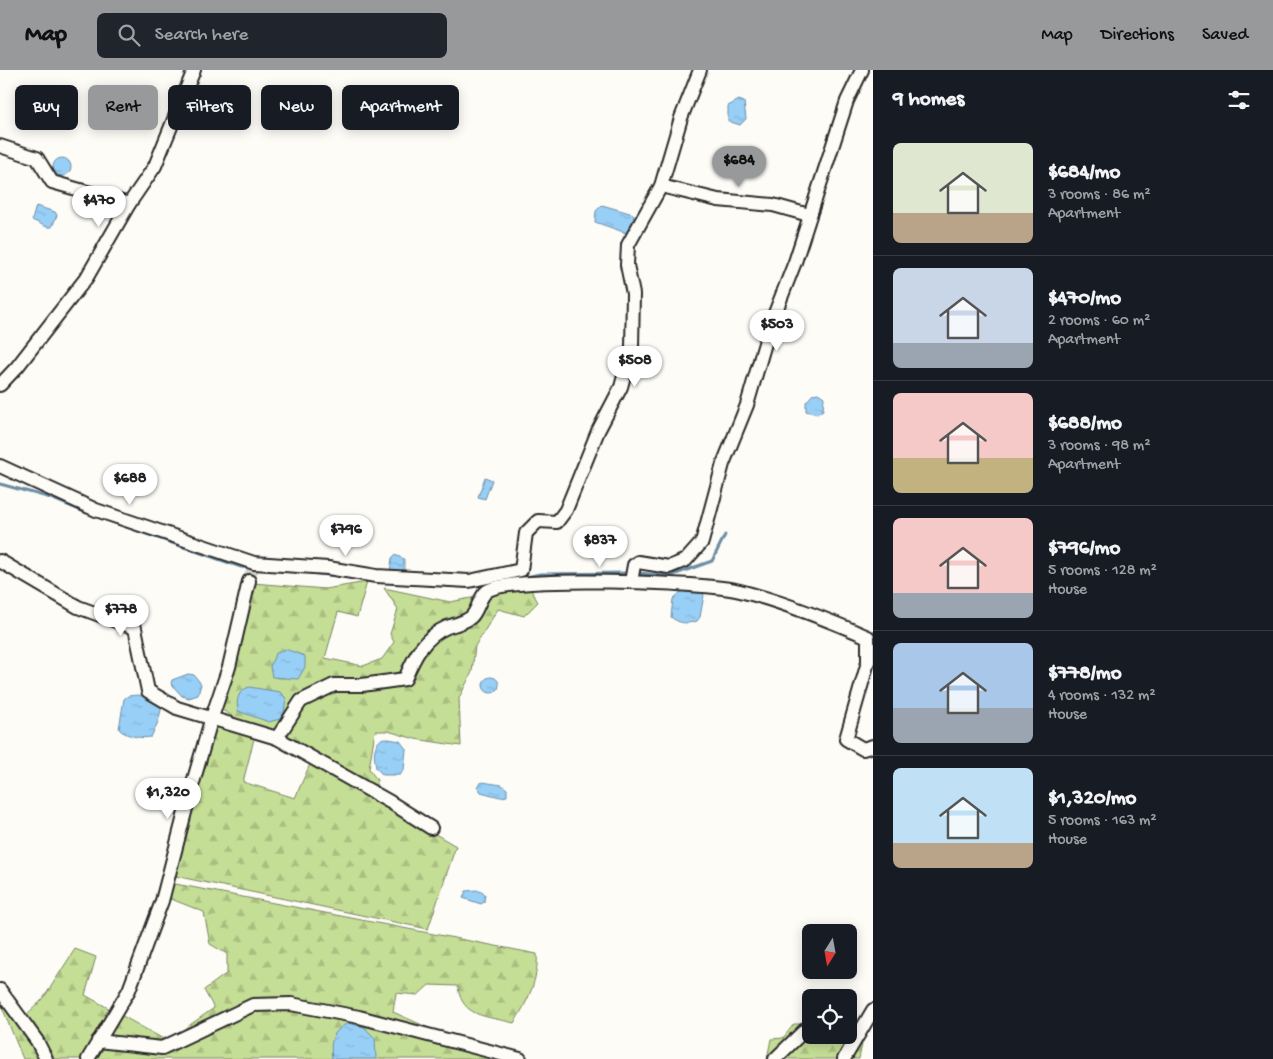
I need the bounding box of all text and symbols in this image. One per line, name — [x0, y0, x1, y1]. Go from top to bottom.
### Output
search box — [97, 13, 447, 58]
text: Map — [25, 21, 67, 50]
icon: search — [115, 21, 143, 49]
text: Search here — [155, 24, 248, 47]
text: Map — [1041, 25, 1073, 46]
text: Directions — [1101, 25, 1174, 46]
text: Saved — [1202, 25, 1248, 46]
chip: Buy — [15, 85, 78, 130]
chip: Rent — [88, 85, 158, 130]
chip: Filters — [168, 85, 251, 130]
chip: New — [261, 85, 332, 130]
chip: Apartment — [342, 85, 459, 130]
icon: filters — [1225, 86, 1253, 114]
text: 9 homes — [893, 88, 964, 113]
pin: $684 — [709, 146, 769, 188]
text: $684 — [723, 152, 755, 171]
text: $684/mo — [1048, 161, 1120, 186]
icon: home — [933, 163, 993, 223]
pin: $470 — [69, 186, 129, 228]
text: 3 rooms · 86 m² — [1048, 186, 1151, 205]
text: $470 — [83, 192, 115, 211]
text: Apartment — [1048, 205, 1120, 224]
text: $470/mo — [1048, 287, 1121, 312]
icon: home — [933, 288, 993, 348]
pin: $503 — [747, 310, 807, 352]
text: 2 rooms · 60 m² — [1048, 312, 1150, 331]
text: $503 — [761, 316, 794, 335]
text: Apartment — [1048, 331, 1120, 350]
pin: $508 — [605, 346, 665, 388]
text: $508 — [618, 352, 652, 371]
text: $688/mo — [1048, 412, 1122, 437]
icon: home — [933, 413, 993, 473]
text: 3 rooms · 98 m² — [1048, 437, 1150, 456]
text: Apartment — [1048, 456, 1120, 475]
pin: $688 — [100, 464, 160, 506]
text: $688 — [114, 470, 146, 489]
pin: $796 — [316, 514, 376, 557]
text: $796 — [330, 521, 362, 540]
pin: $837 — [570, 526, 630, 568]
text: $837 — [584, 532, 616, 551]
text: $796/mo — [1048, 537, 1120, 562]
icon: home — [933, 538, 993, 598]
text: 5 rooms · 128 m² — [1048, 562, 1157, 581]
text: House — [1048, 581, 1087, 600]
pin: $778 — [91, 594, 151, 637]
text: $778 — [105, 601, 137, 620]
text: $778/mo — [1048, 662, 1122, 687]
icon: home — [933, 663, 993, 723]
text: 4 rooms · 132 m² — [1048, 687, 1156, 706]
text: House — [1048, 706, 1087, 725]
pin: $1,320 — [127, 778, 209, 820]
text: $1,320 — [146, 784, 190, 803]
text: $1,320/mo — [1048, 787, 1136, 812]
icon: home — [933, 788, 993, 848]
text: 5 rooms · 163 m² — [1048, 812, 1157, 831]
text: House — [1048, 831, 1087, 850]
north arrow — [802, 924, 858, 979]
map controls — [802, 924, 857, 1044]
button: locate — [802, 989, 857, 1044]

